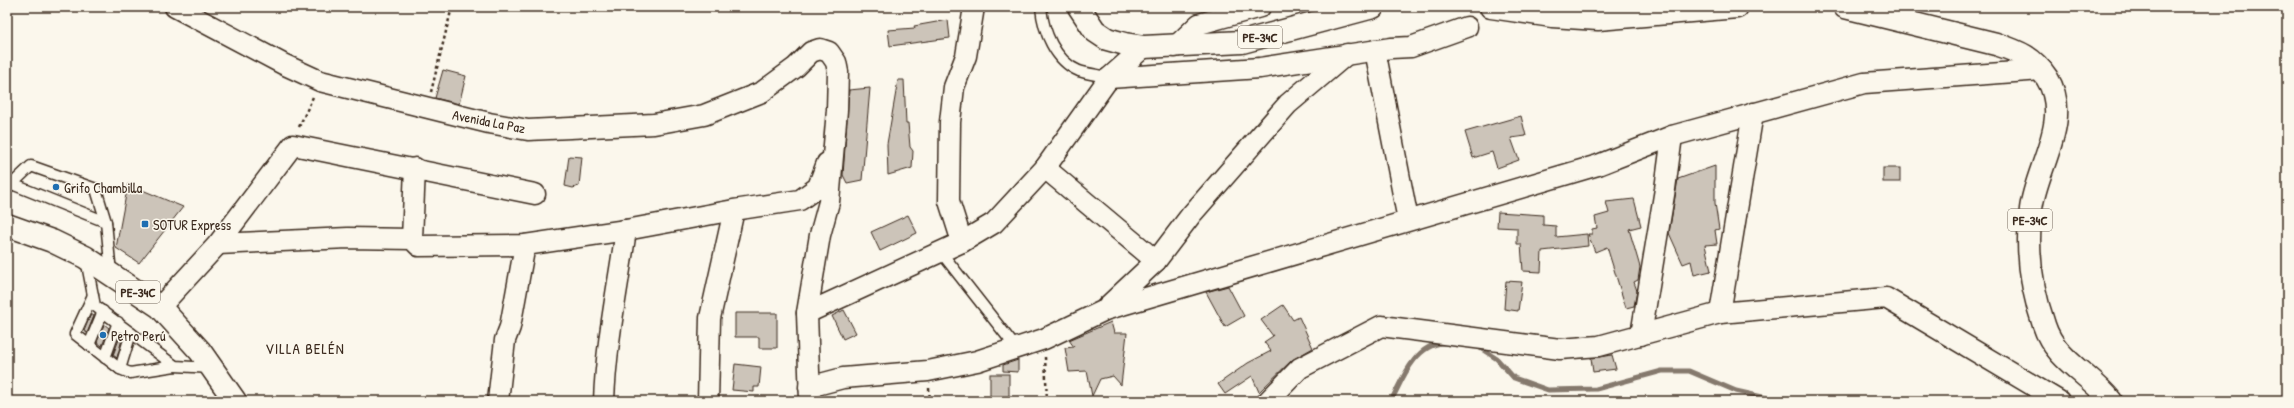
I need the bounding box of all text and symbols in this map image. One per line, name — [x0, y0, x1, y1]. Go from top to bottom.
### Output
road number: PE-34C — [1238, 26, 1282, 48]
street label: Avenida La Paz — [451, 105, 527, 137]
place label: Grifo Chambilla — [64, 178, 143, 197]
marker: Grifo Chambilla — [51, 182, 61, 192]
road number: PE-34C — [2008, 209, 2052, 231]
place label: SOTUR Express — [153, 215, 231, 235]
marker: SOTUR Express — [140, 219, 150, 229]
road number: PE-34C — [116, 281, 160, 303]
place label: Petro Perú — [111, 326, 166, 345]
marker: Petro Perú — [98, 330, 108, 340]
district label: VILLA BELÉN — [265, 338, 345, 359]

